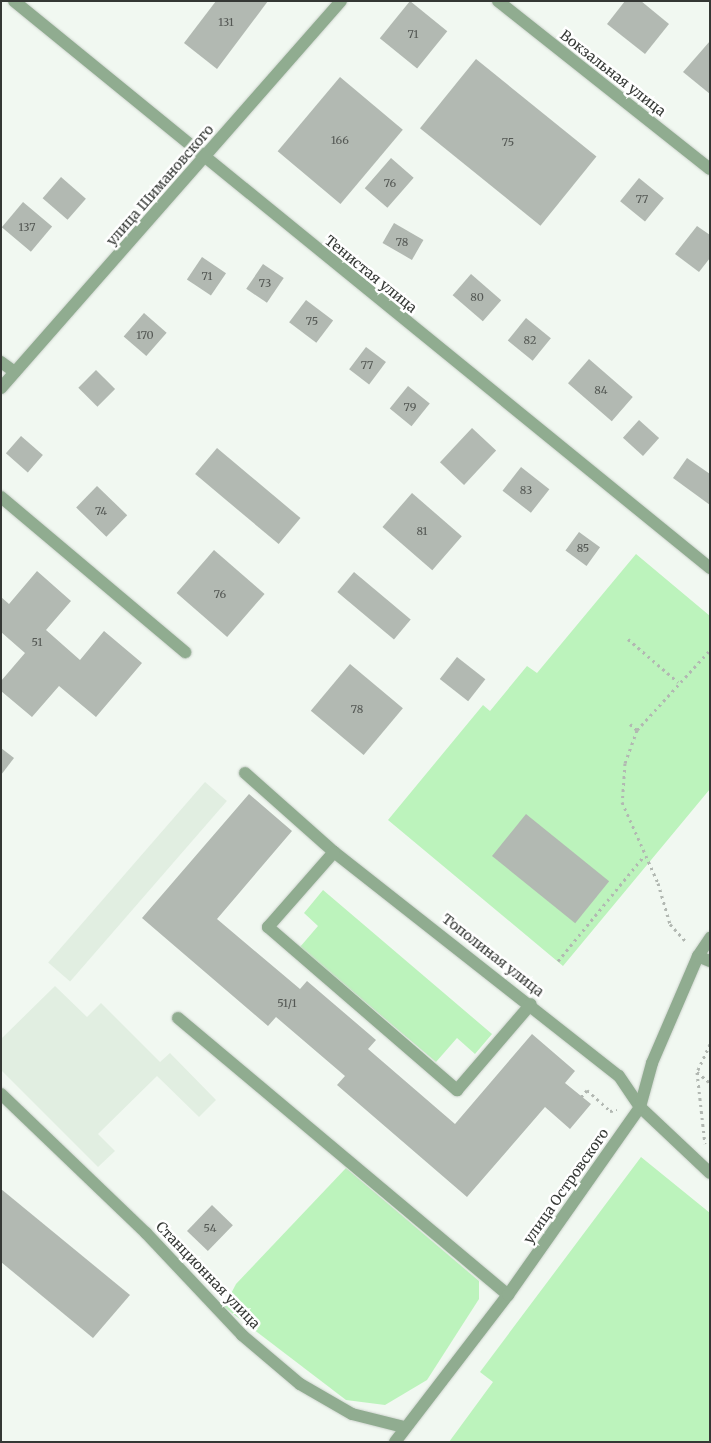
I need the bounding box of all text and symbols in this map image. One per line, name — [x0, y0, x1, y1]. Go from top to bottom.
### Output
house number: 131 — [218, 15, 234, 29]
house number: 71 — [407, 27, 419, 41]
street label: Вокзальная улица — [557, 27, 669, 119]
street label: улица Шимановского — [103, 121, 217, 249]
house number: 166 — [331, 133, 349, 147]
house number: 75 — [502, 135, 514, 149]
house number: 76 — [384, 176, 396, 190]
house number: 77 — [636, 192, 648, 206]
house number: 137 — [19, 220, 35, 234]
street label: Тенистая улица — [322, 232, 420, 316]
house number: 78 — [396, 235, 408, 249]
house number: 71 — [201, 269, 213, 283]
house number: 73 — [259, 276, 271, 290]
house number: 80 — [470, 290, 484, 304]
house number: 75 — [306, 314, 318, 328]
house number: 170 — [136, 328, 154, 342]
house number: 82 — [524, 333, 536, 347]
house number: 77 — [361, 358, 373, 372]
house number: 84 — [594, 383, 608, 397]
house number: 79 — [404, 400, 416, 414]
house number: 83 — [520, 483, 532, 497]
house number: 74 — [95, 504, 107, 518]
house number: 81 — [416, 524, 428, 538]
house number: 85 — [577, 541, 589, 555]
house number: 76 — [214, 587, 226, 601]
house number: 51 — [32, 635, 42, 649]
house number: 78 — [351, 702, 363, 716]
street label: Тополиная улица — [439, 910, 547, 1000]
house number: 51/1 — [277, 996, 297, 1010]
street label: улица Островского — [520, 1125, 612, 1247]
street label: Станционная улица — [152, 1218, 264, 1332]
house number: 54 — [204, 1221, 216, 1235]

